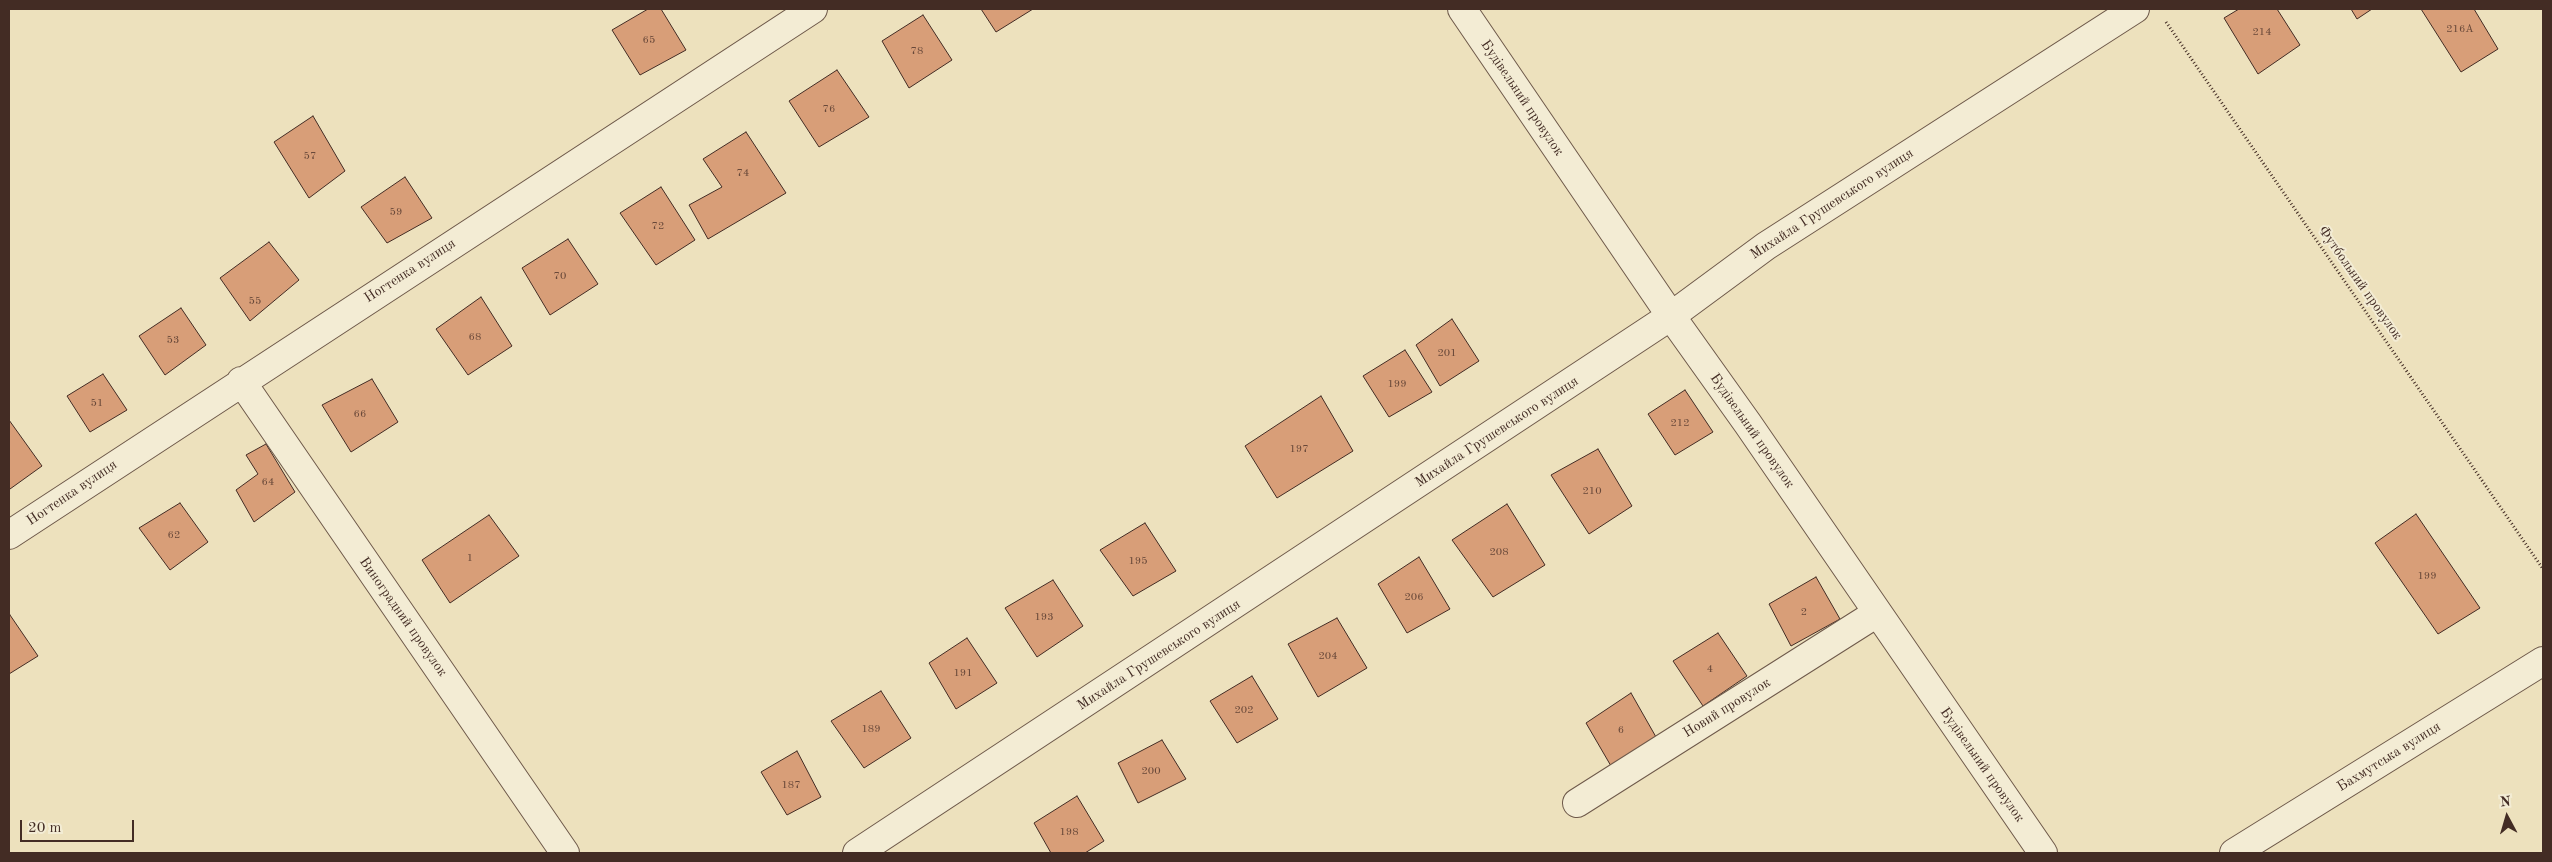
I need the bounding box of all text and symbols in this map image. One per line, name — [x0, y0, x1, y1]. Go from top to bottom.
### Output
house number: 216А — [2446, 22, 2474, 36]
house number: 214 — [2252, 25, 2272, 39]
house number: 65 — [643, 33, 655, 47]
street label: Будівельний провулок — [1477, 37, 1567, 159]
house number: 78 — [911, 44, 923, 58]
house number: 76 — [823, 102, 835, 116]
street label: Михайла Грушевського вулиця — [1747, 145, 1917, 263]
house number: 57 — [304, 149, 316, 163]
house number: 74 — [737, 166, 749, 180]
house number: 59 — [390, 205, 402, 219]
house number: 72 — [652, 219, 664, 233]
street label: Футбольний провулок — [2314, 223, 2406, 343]
street label: Ногтенка вулиця — [361, 235, 459, 307]
house number: 70 — [554, 269, 566, 283]
house number: 55 — [249, 294, 261, 308]
house number: 68 — [469, 330, 481, 344]
house number: 53 — [167, 333, 179, 347]
house number: 201 — [1437, 346, 1457, 360]
street label: Будівельний провулок — [1706, 370, 1798, 492]
street label: Михайла Грушевського вулиця — [1412, 373, 1582, 491]
house number: 199 — [1387, 377, 1407, 391]
house number: 51 — [91, 396, 103, 410]
house number: 66 — [354, 407, 366, 421]
house number: 212 — [1670, 416, 1690, 430]
house number: 197 — [1289, 442, 1309, 456]
street label: Ногтенка вулиця — [24, 457, 120, 529]
house number: 64 — [262, 475, 274, 489]
house number: 210 — [1582, 484, 1602, 498]
house number: 62 — [168, 528, 180, 542]
house number: 208 — [1489, 545, 1509, 559]
house number: 1 — [467, 551, 473, 565]
street label: Виноградний провулок — [355, 554, 451, 680]
house number: 195 — [1128, 554, 1148, 568]
house number: 199 — [2417, 569, 2437, 583]
house number: 206 — [1404, 590, 1424, 604]
street label: Михайла Грушевського вулиця — [1074, 596, 1244, 714]
house number: 2 — [1801, 605, 1807, 619]
house number: 193 — [1034, 610, 1054, 624]
house number: 204 — [1318, 649, 1338, 663]
house number: 4 — [1707, 662, 1713, 676]
house number: 191 — [953, 666, 973, 680]
street label: Новий провулок — [1680, 674, 1774, 742]
house number: 202 — [1234, 703, 1254, 717]
street label: Будівельний провулок — [1936, 704, 2028, 826]
street label: Бахмутська вулиця — [2334, 718, 2444, 796]
house number: 189 — [861, 722, 881, 736]
house number: 6 — [1618, 723, 1624, 737]
house number: 200 — [1141, 764, 1161, 778]
house number: 187 — [781, 778, 801, 792]
north arrow — [2482, 792, 2532, 842]
text: N — [2499, 795, 2511, 810]
scale bar — [22, 810, 136, 842]
text: 20 m — [28, 821, 62, 836]
house number: 198 — [1059, 825, 1079, 839]

